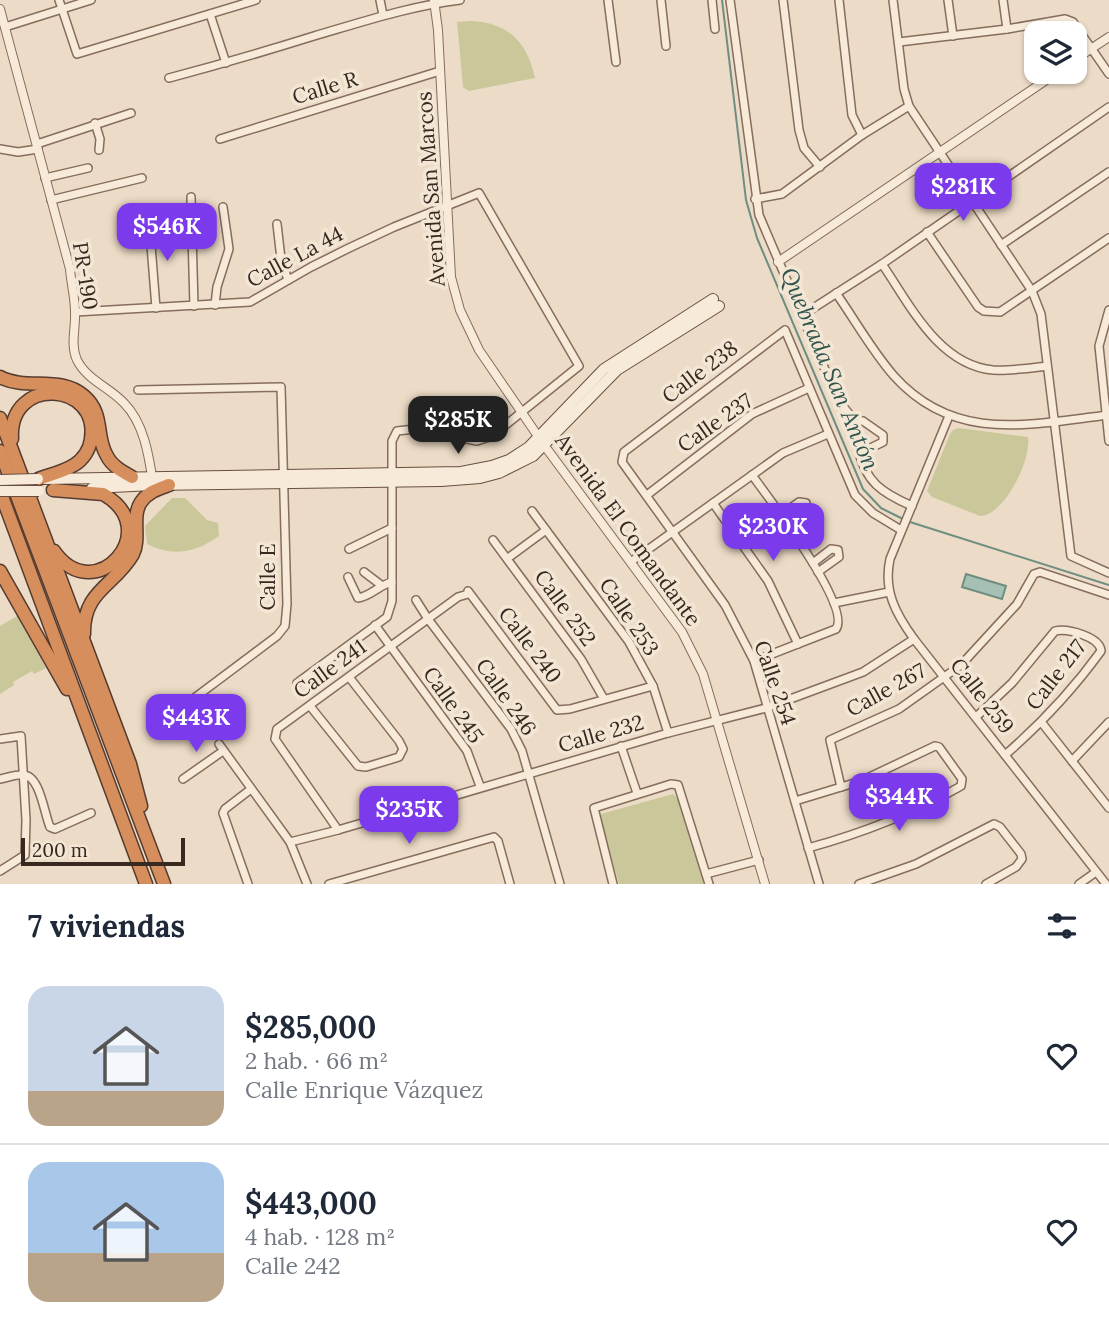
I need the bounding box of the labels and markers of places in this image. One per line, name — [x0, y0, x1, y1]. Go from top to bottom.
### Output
pin: $281K — [914, 164, 1012, 223]
pin: $546K — [118, 204, 216, 263]
pin: $285K — [409, 396, 507, 456]
pin: $230K — [724, 504, 822, 563]
pin: $443K — [147, 694, 245, 754]
pin: $344K — [850, 774, 948, 833]
pin: $235K — [360, 786, 458, 846]

